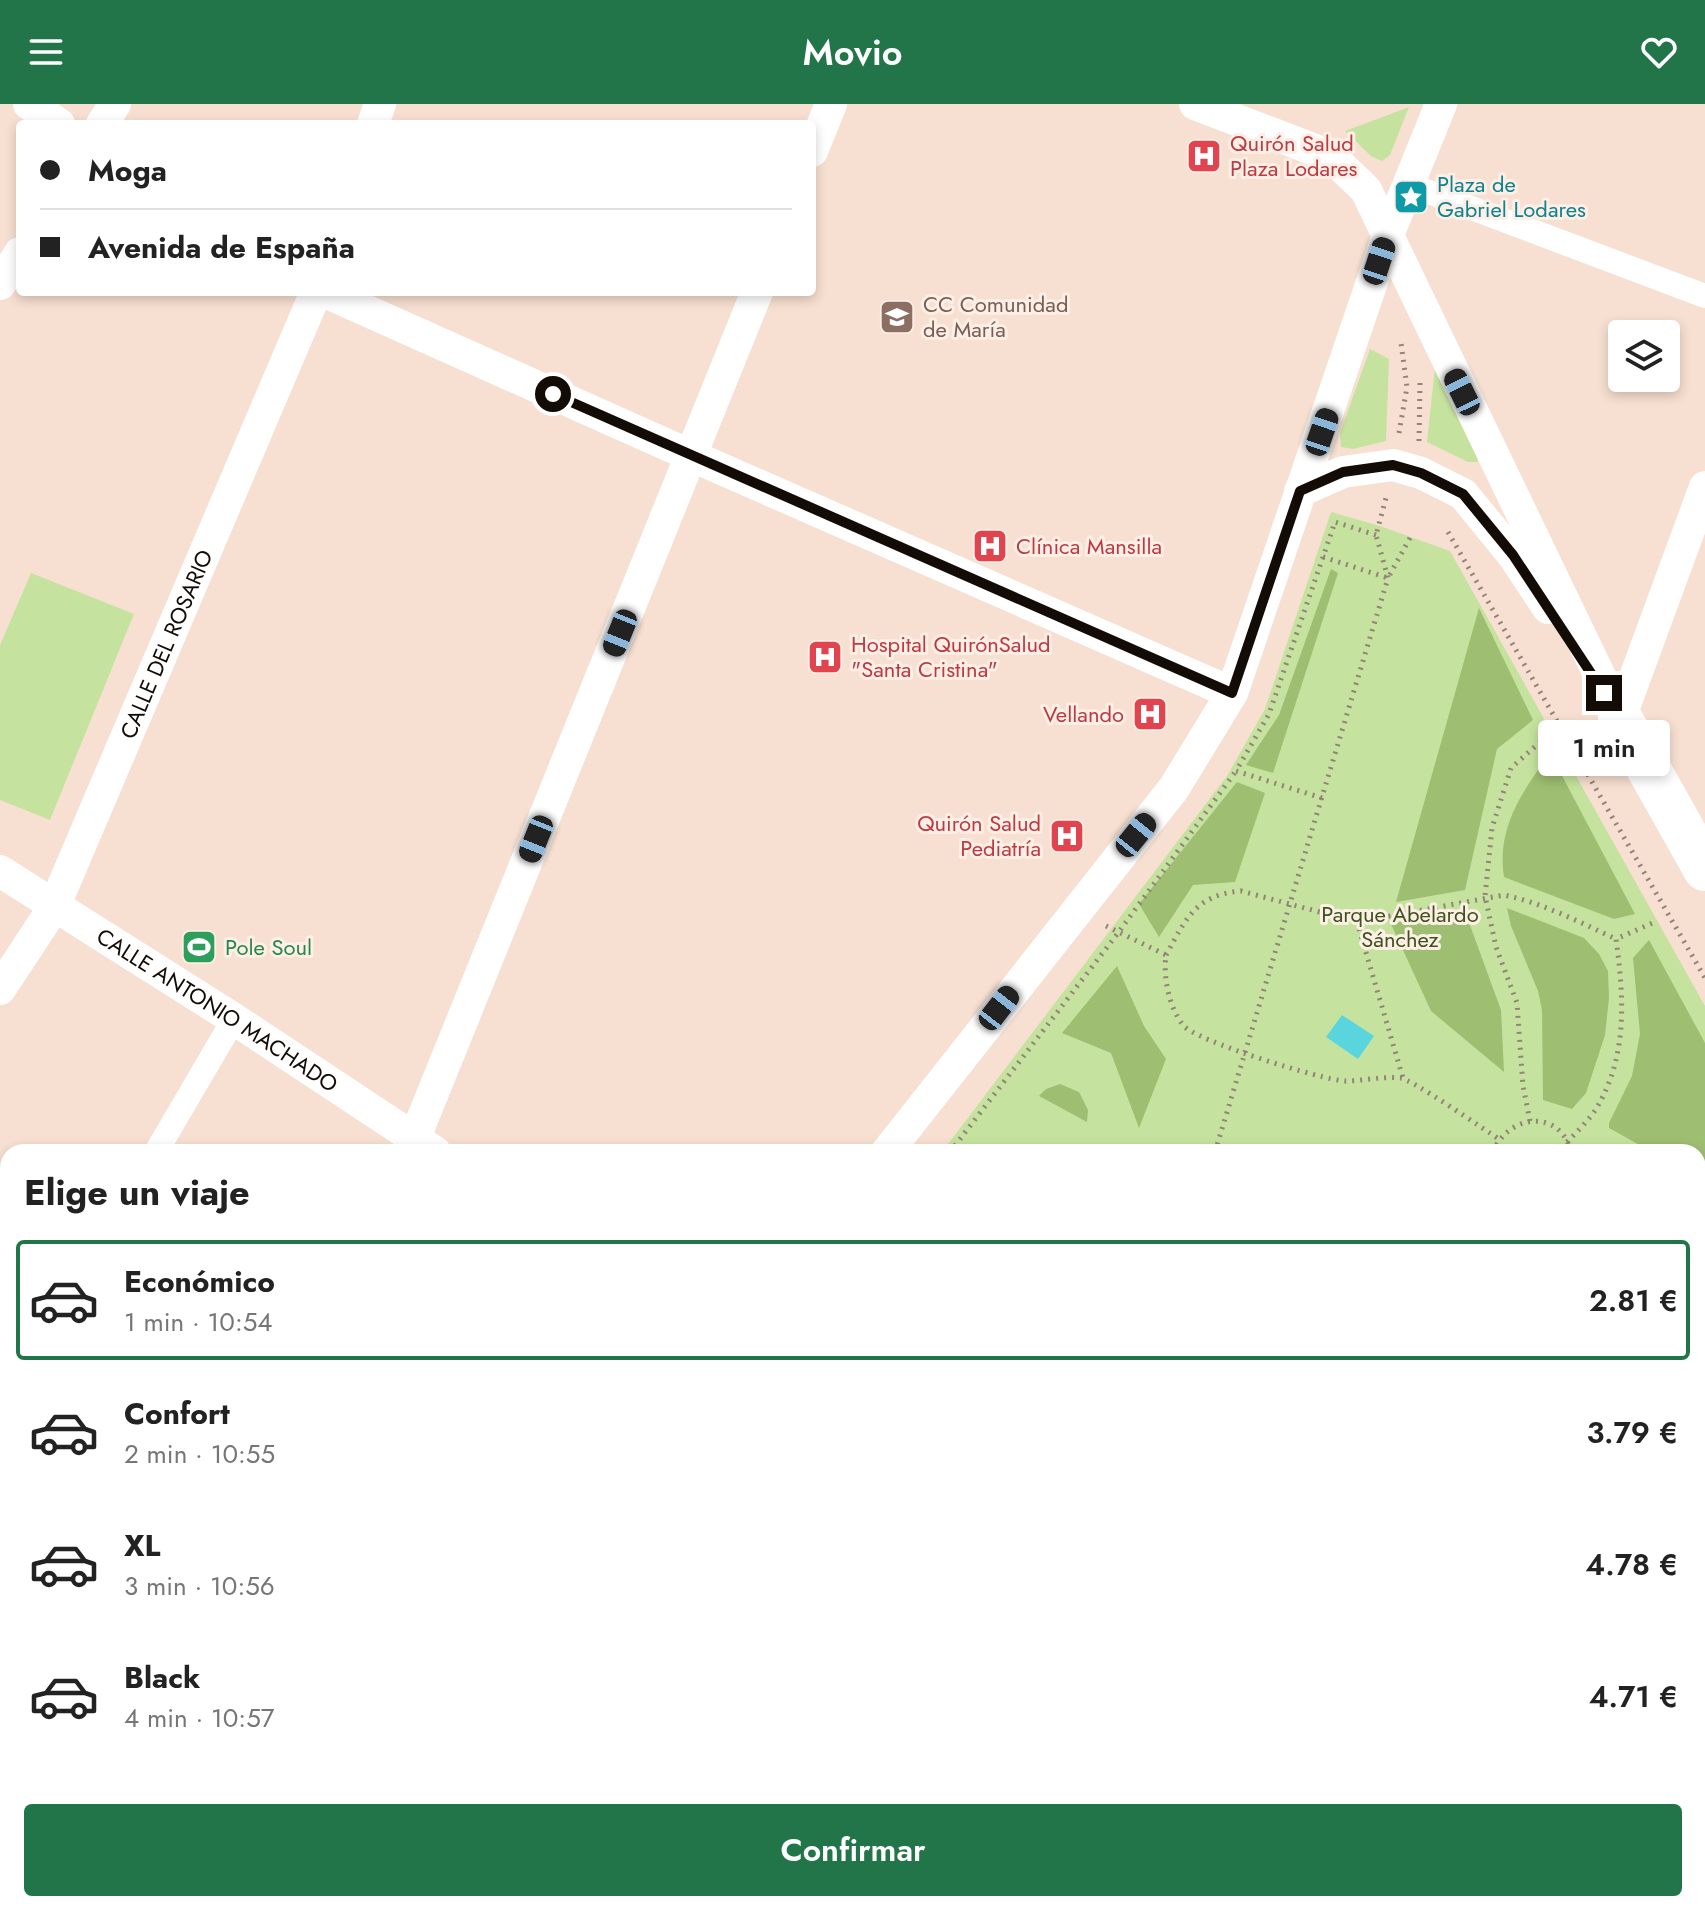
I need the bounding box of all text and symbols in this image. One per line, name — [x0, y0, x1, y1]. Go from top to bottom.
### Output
text: Movio — [803, 26, 902, 78]
icon: menu — [24, 30, 68, 74]
icon: heart — [1637, 30, 1681, 74]
place label: Quirón Salud Plaza Lodares — [1230, 127, 1358, 184]
hospital icon: Quirón Salud Plaza Lodares — [1185, 137, 1223, 175]
text: Moga — [88, 149, 167, 192]
place label: Plaza de Gabriel Lodares — [1437, 168, 1586, 225]
place icon: Plaza de Gabriel Lodares — [1392, 178, 1430, 216]
text: Avenida de España — [88, 226, 355, 269]
car — [1360, 234, 1398, 288]
place label: CC Comunidad de María — [923, 288, 1068, 345]
school or university icon: CC Comunidad de María — [878, 298, 916, 336]
map controls — [1608, 320, 1680, 392]
button: layers — [1608, 320, 1680, 392]
car — [1441, 365, 1483, 419]
route start — [535, 376, 571, 412]
car — [1303, 405, 1341, 459]
hospital icon: Clínica Mansilla — [971, 527, 1009, 565]
place label: Clínica Mansilla — [1016, 530, 1162, 562]
street label: CALLE DEL ROSARIO — [112, 544, 220, 744]
car — [600, 606, 640, 660]
place label: Hospital QuirónSalud "Santa Cristina" — [851, 628, 1051, 685]
hospital icon: Hospital QuirónSalud "Santa Cristina" — [806, 638, 844, 676]
route end — [1586, 675, 1622, 711]
hospital icon: Vellando — [1131, 695, 1169, 733]
place label: Vellando — [1043, 698, 1124, 730]
callout: 1 min — [1538, 721, 1670, 777]
text: 1 min — [1572, 729, 1636, 767]
place label: Quirón Salud Pediatría — [917, 807, 1041, 864]
car — [1112, 809, 1160, 861]
car — [516, 812, 556, 866]
hospital icon: Quirón Salud Pediatría — [1048, 817, 1086, 855]
park label: Parque Abelardo Sánchez — [1321, 898, 1479, 955]
street label: CALLE ANTONIO MACHADO — [90, 920, 345, 1100]
sports icon: Pole Soul — [180, 928, 218, 966]
place label: Pole Soul — [225, 931, 312, 963]
car — [975, 982, 1023, 1034]
text: Elige un viaje — [24, 1166, 250, 1218]
text: Económico — [124, 1260, 275, 1303]
icon: car — [28, 1264, 100, 1336]
text: 2.81 € — [1589, 1279, 1678, 1322]
text: 1 min · 10:54 — [124, 1303, 273, 1341]
text: Confort — [124, 1392, 230, 1435]
icon: car — [28, 1396, 100, 1468]
text: 3.79 € — [1587, 1411, 1678, 1454]
text: 2 min · 10:55 — [124, 1435, 275, 1473]
text: XL — [124, 1524, 160, 1567]
icon: car — [28, 1528, 100, 1600]
text: 4.78 € — [1585, 1543, 1678, 1586]
text: 3 min · 10:56 — [124, 1567, 275, 1605]
text: Black — [124, 1656, 200, 1699]
icon: car — [28, 1660, 100, 1732]
text: 4.71 € — [1589, 1675, 1678, 1718]
text: 4 min · 10:57 — [124, 1699, 274, 1737]
button: Confirmar — [24, 1804, 1682, 1896]

